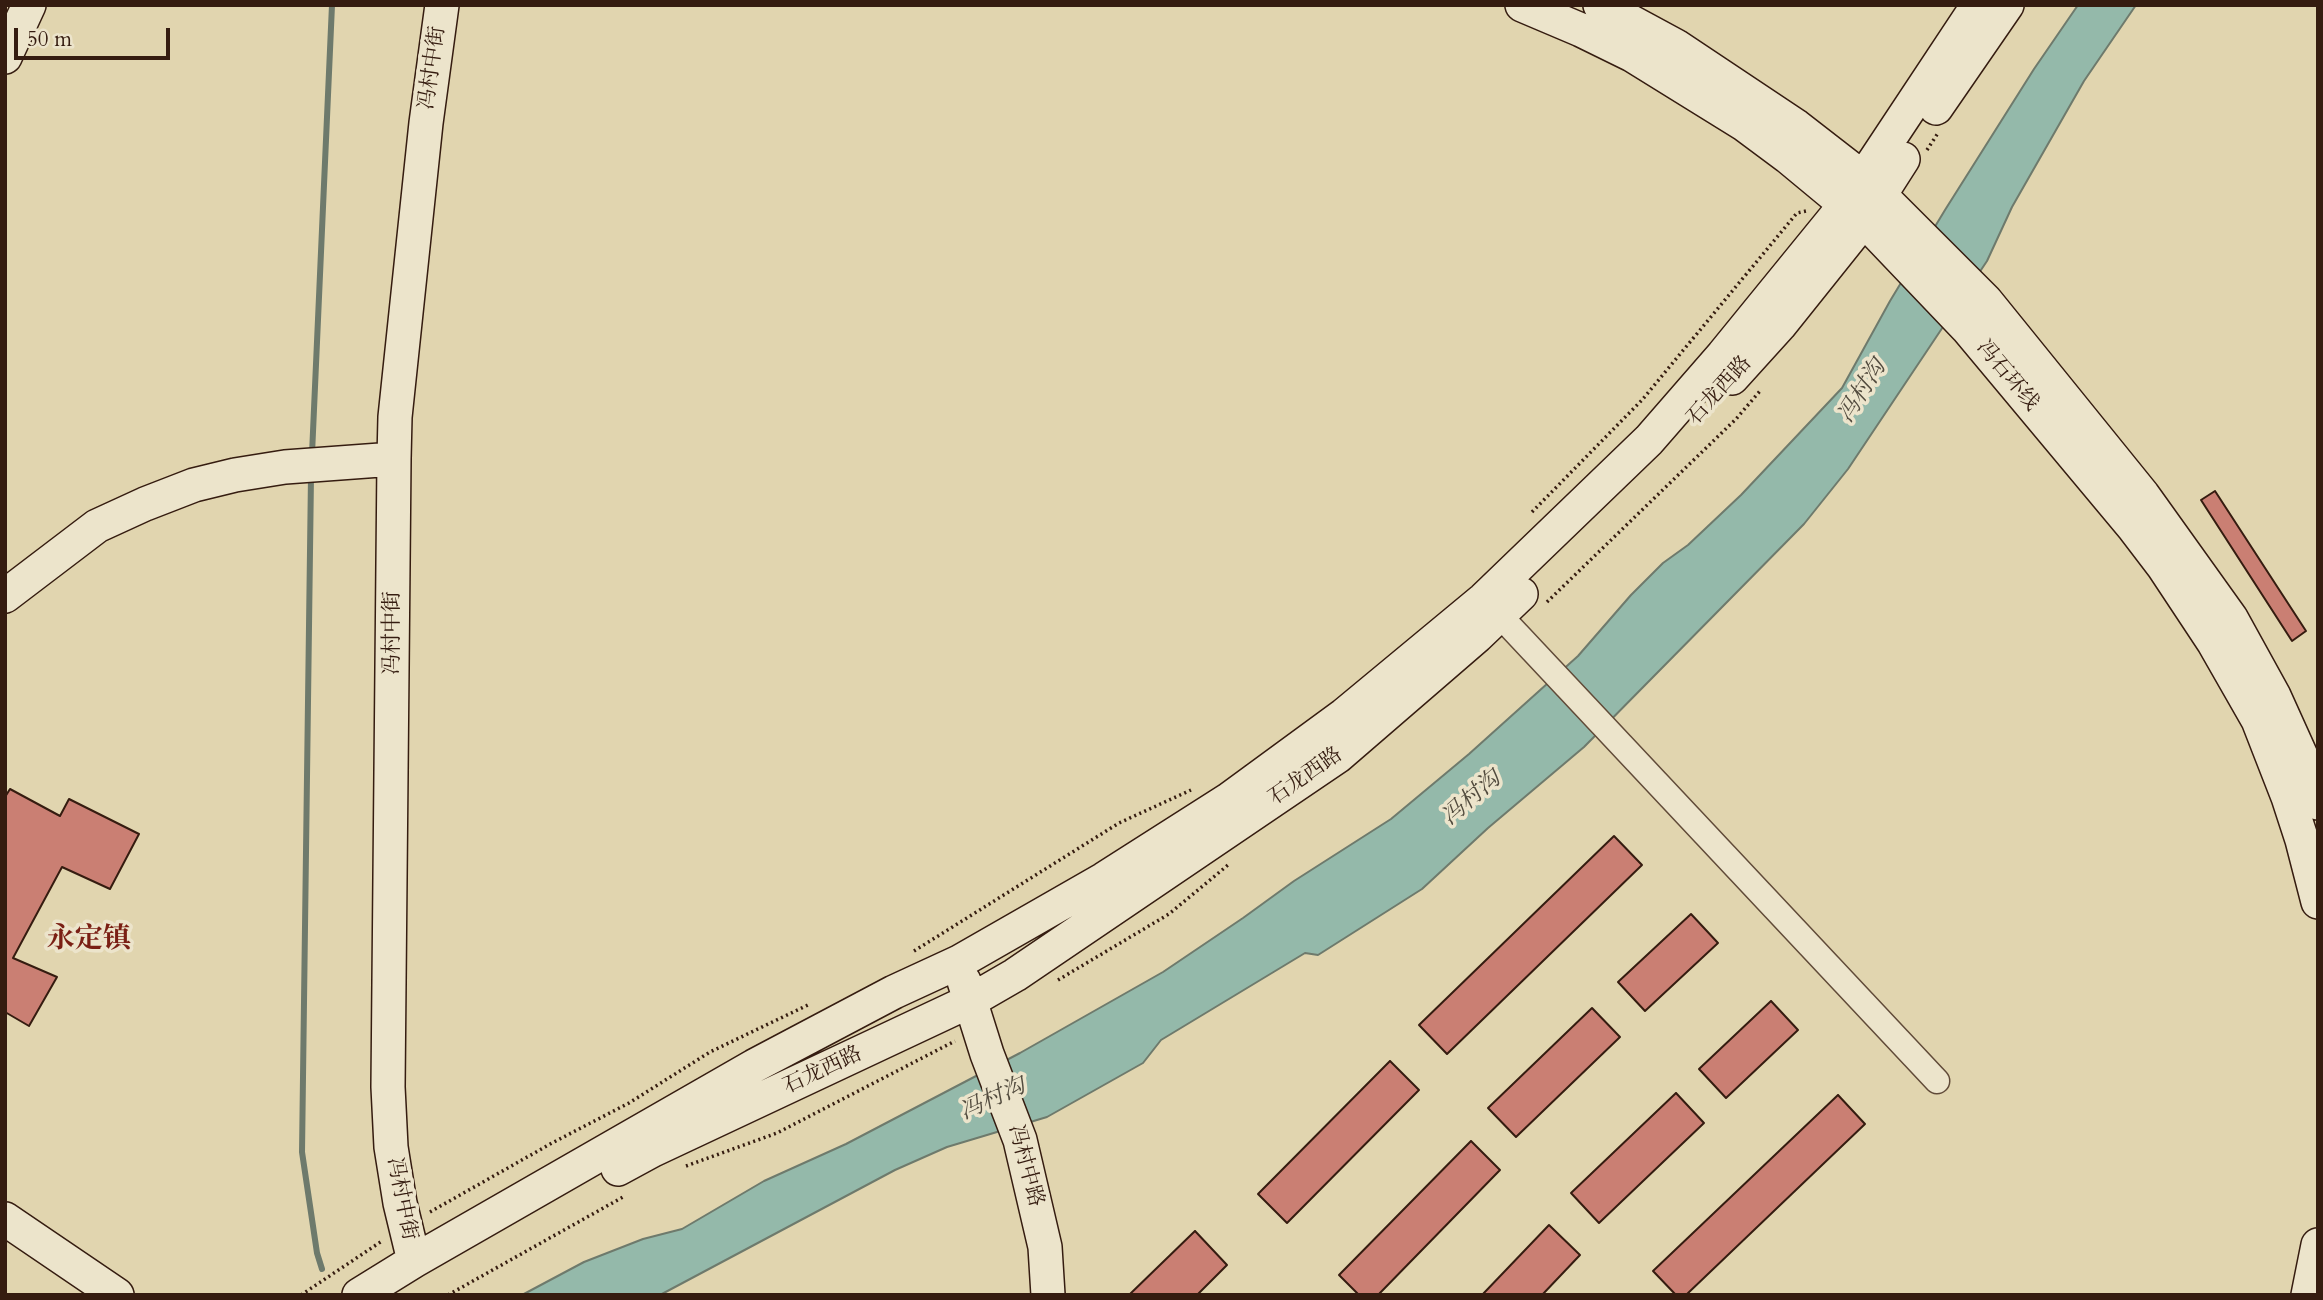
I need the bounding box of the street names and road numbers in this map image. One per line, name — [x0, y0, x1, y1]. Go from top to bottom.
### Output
street label: 冯村中街 — [415, 25, 451, 111]
street label: 冯石环线 — [1970, 336, 2044, 416]
street label: 石龙西路 — [1683, 351, 1757, 431]
street label: 冯村中街 — [380, 591, 406, 675]
street label: 石龙西路 — [1264, 743, 1348, 811]
street label: 石龙西路 — [780, 1042, 866, 1100]
street label: 冯村中路 — [1002, 1122, 1048, 1210]
street label: 冯村中街 — [381, 1155, 421, 1243]

